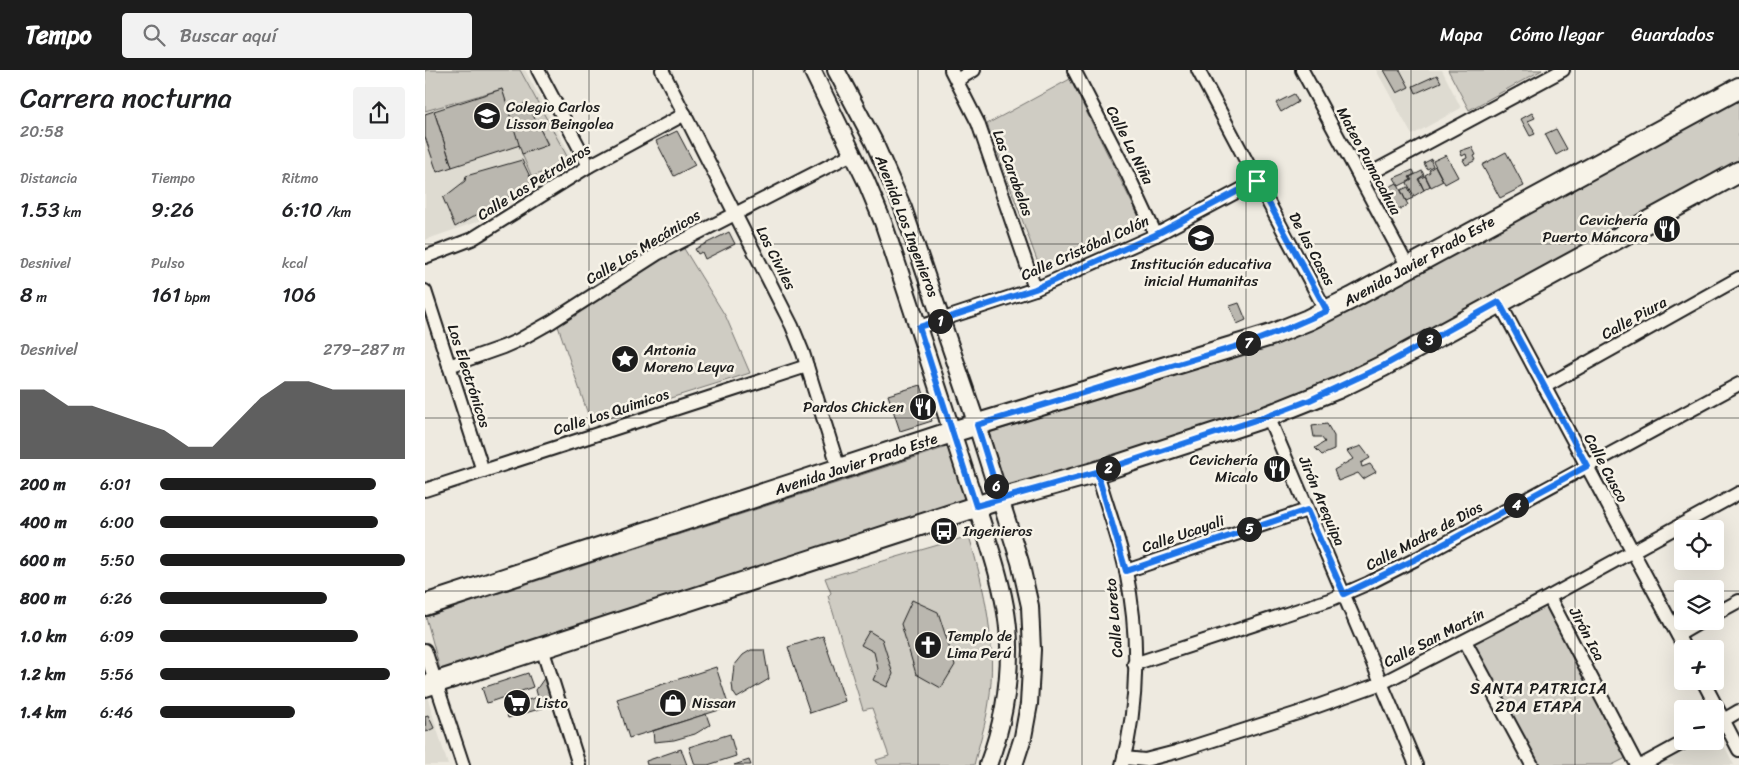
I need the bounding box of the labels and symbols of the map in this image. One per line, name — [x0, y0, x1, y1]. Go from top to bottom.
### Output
place label: Colegio Carlos Lisson Beingolea — [506, 94, 614, 137]
school or university icon: Colegio Carlos Lisson Beingolea — [472, 101, 502, 131]
street label: Calle La Niña — [1099, 101, 1161, 190]
street label: Mateo Pumacahua — [1329, 102, 1409, 220]
street label: Las Carabelas — [985, 126, 1041, 220]
street label: Calle Los Petroleros — [472, 136, 596, 228]
street label: Avenida Los Ingenieros — [868, 150, 946, 302]
pin — [1236, 160, 1278, 202]
street label: Calle Los Mecánicos — [580, 202, 706, 292]
street label: De las Casas — [1282, 207, 1342, 291]
place label: Cevichería Puerto Máncora — [1542, 207, 1648, 250]
street label: Calle Cristóbal Colón — [1016, 208, 1154, 288]
street label: Avenida Javier Prado Este — [1338, 208, 1500, 314]
restaurant icon: Cevichería Puerto Máncora — [1652, 214, 1682, 244]
street label: Los Civiles — [749, 221, 803, 295]
school or university icon: Institución educativa inicial Humanitas — [1186, 223, 1216, 253]
place label: Institución educativa inicial Humanitas — [1130, 251, 1272, 294]
street label: Calle Piura — [1596, 289, 1672, 347]
pin: 1 — [927, 308, 953, 334]
street label: Los Electrónicos — [440, 321, 498, 431]
pin: 3 — [1417, 328, 1441, 352]
pin: 7 — [1235, 330, 1261, 356]
place label: Antonia Moreno Leyva — [643, 337, 734, 380]
place icon: Antonia Moreno Leyva — [610, 344, 640, 374]
street label: Calle Los Quimicos — [550, 381, 673, 443]
restaurant icon: Pardos Chicken — [908, 392, 938, 422]
place label: Pardos Chicken — [803, 394, 904, 420]
street label: Avenida Javier Prado Este — [770, 425, 941, 503]
street label: Calle Cusco — [1577, 428, 1635, 508]
place label: Cevichería Micalo — [1189, 447, 1259, 490]
street label: Jirón Arequipa — [1291, 451, 1353, 550]
restaurant icon: Cevichería Micalo — [1262, 454, 1292, 484]
pin: 2 — [1095, 456, 1121, 480]
pin: 6 — [983, 474, 1009, 498]
pin: 4 — [1503, 492, 1529, 518]
street label: Calle Madre de Dios — [1361, 494, 1488, 578]
street label: Calle Ucayali — [1138, 507, 1229, 560]
bus stop icon: Ingenieros — [929, 516, 959, 546]
pin: 5 — [1237, 516, 1261, 542]
place label: Ingenieros — [962, 518, 1033, 544]
street label: Calle Loreto — [1098, 577, 1130, 659]
street label: Calle San Martín — [1379, 601, 1489, 675]
street label: Jirón Ica — [1561, 601, 1612, 666]
place label: Templo de Lima Perú — [947, 623, 1012, 666]
church icon: Templo de Lima Perú — [913, 630, 943, 660]
district label: SANTA PATRICIA 2DA ETAPA — [1470, 674, 1608, 721]
supermarket icon: Listo — [502, 688, 532, 718]
shop icon: Nissan — [658, 688, 688, 718]
place label: Listo — [536, 690, 569, 716]
place label: Nissan — [692, 690, 736, 716]

